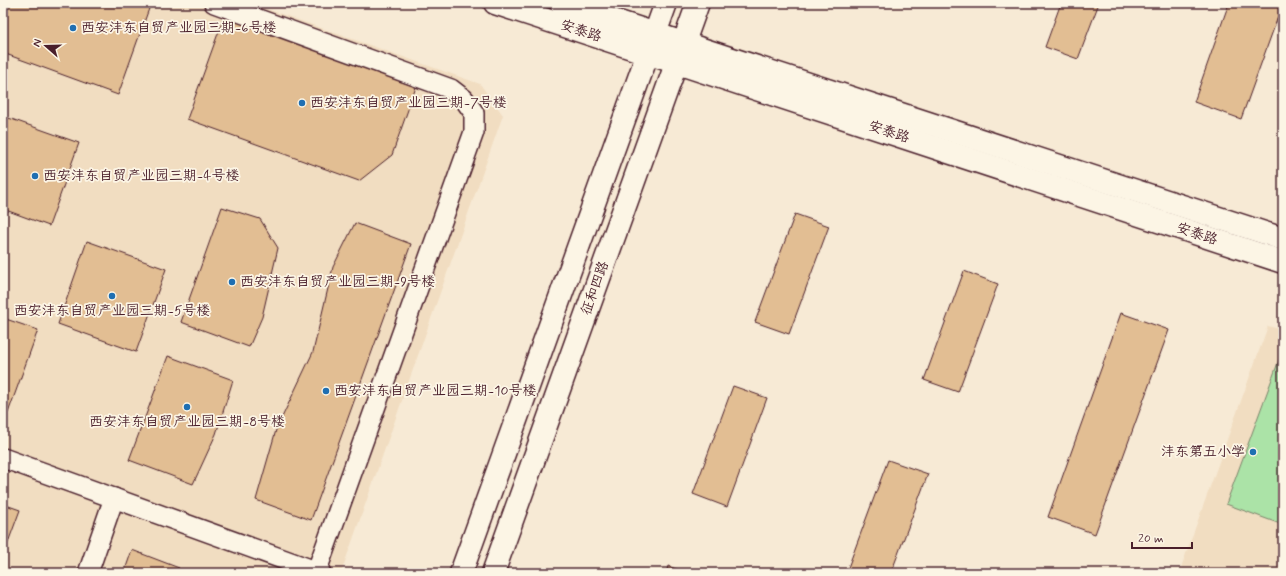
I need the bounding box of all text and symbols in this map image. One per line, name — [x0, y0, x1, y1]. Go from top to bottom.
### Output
street label: 安泰路 — [558, 16, 604, 46]
place label: 西安沣东自贸产业园三期-6号楼 — [81, 19, 276, 37]
marker: 西安沣东自贸产业园三期-6号楼 — [68, 23, 78, 33]
north arrow — [26, 26, 66, 66]
text: N — [30, 37, 45, 49]
place label: 西安沣东自贸产业园三期-7号楼 — [310, 94, 507, 112]
marker: 西安沣东自贸产业园三期-7号楼 — [297, 98, 307, 108]
street label: 安泰路 — [866, 117, 912, 147]
place label: 西安沣东自贸产业园三期-4号楼 — [43, 167, 239, 185]
marker: 西安沣东自贸产业园三期-4号楼 — [30, 171, 40, 181]
street label: 安泰路 — [1174, 219, 1220, 249]
street label: 征和四路 — [577, 259, 613, 317]
place label: 西安沣东自贸产业园三期-9号楼 — [240, 273, 435, 291]
marker: 西安沣东自贸产业园三期-9号楼 — [227, 277, 237, 287]
marker: 西安沣东自贸产业园三期-5号楼 — [107, 291, 117, 301]
place label: 西安沣东自贸产业园三期-5号楼 — [14, 302, 210, 320]
place label: 西安沣东自贸产业园三期-10号楼 — [334, 382, 537, 400]
marker: 西安沣东自贸产业园三期-10号楼 — [321, 386, 331, 396]
marker: 西安沣东自贸产业园三期-8号楼 — [182, 402, 192, 412]
place label: 西安沣东自贸产业园三期-8号楼 — [89, 413, 285, 431]
place label: 沣东第五小学 — [1161, 443, 1245, 461]
marker: 沣东第五小学 — [1248, 447, 1258, 457]
scale bar — [1132, 524, 1192, 550]
text: 20 m — [1138, 531, 1164, 547]

